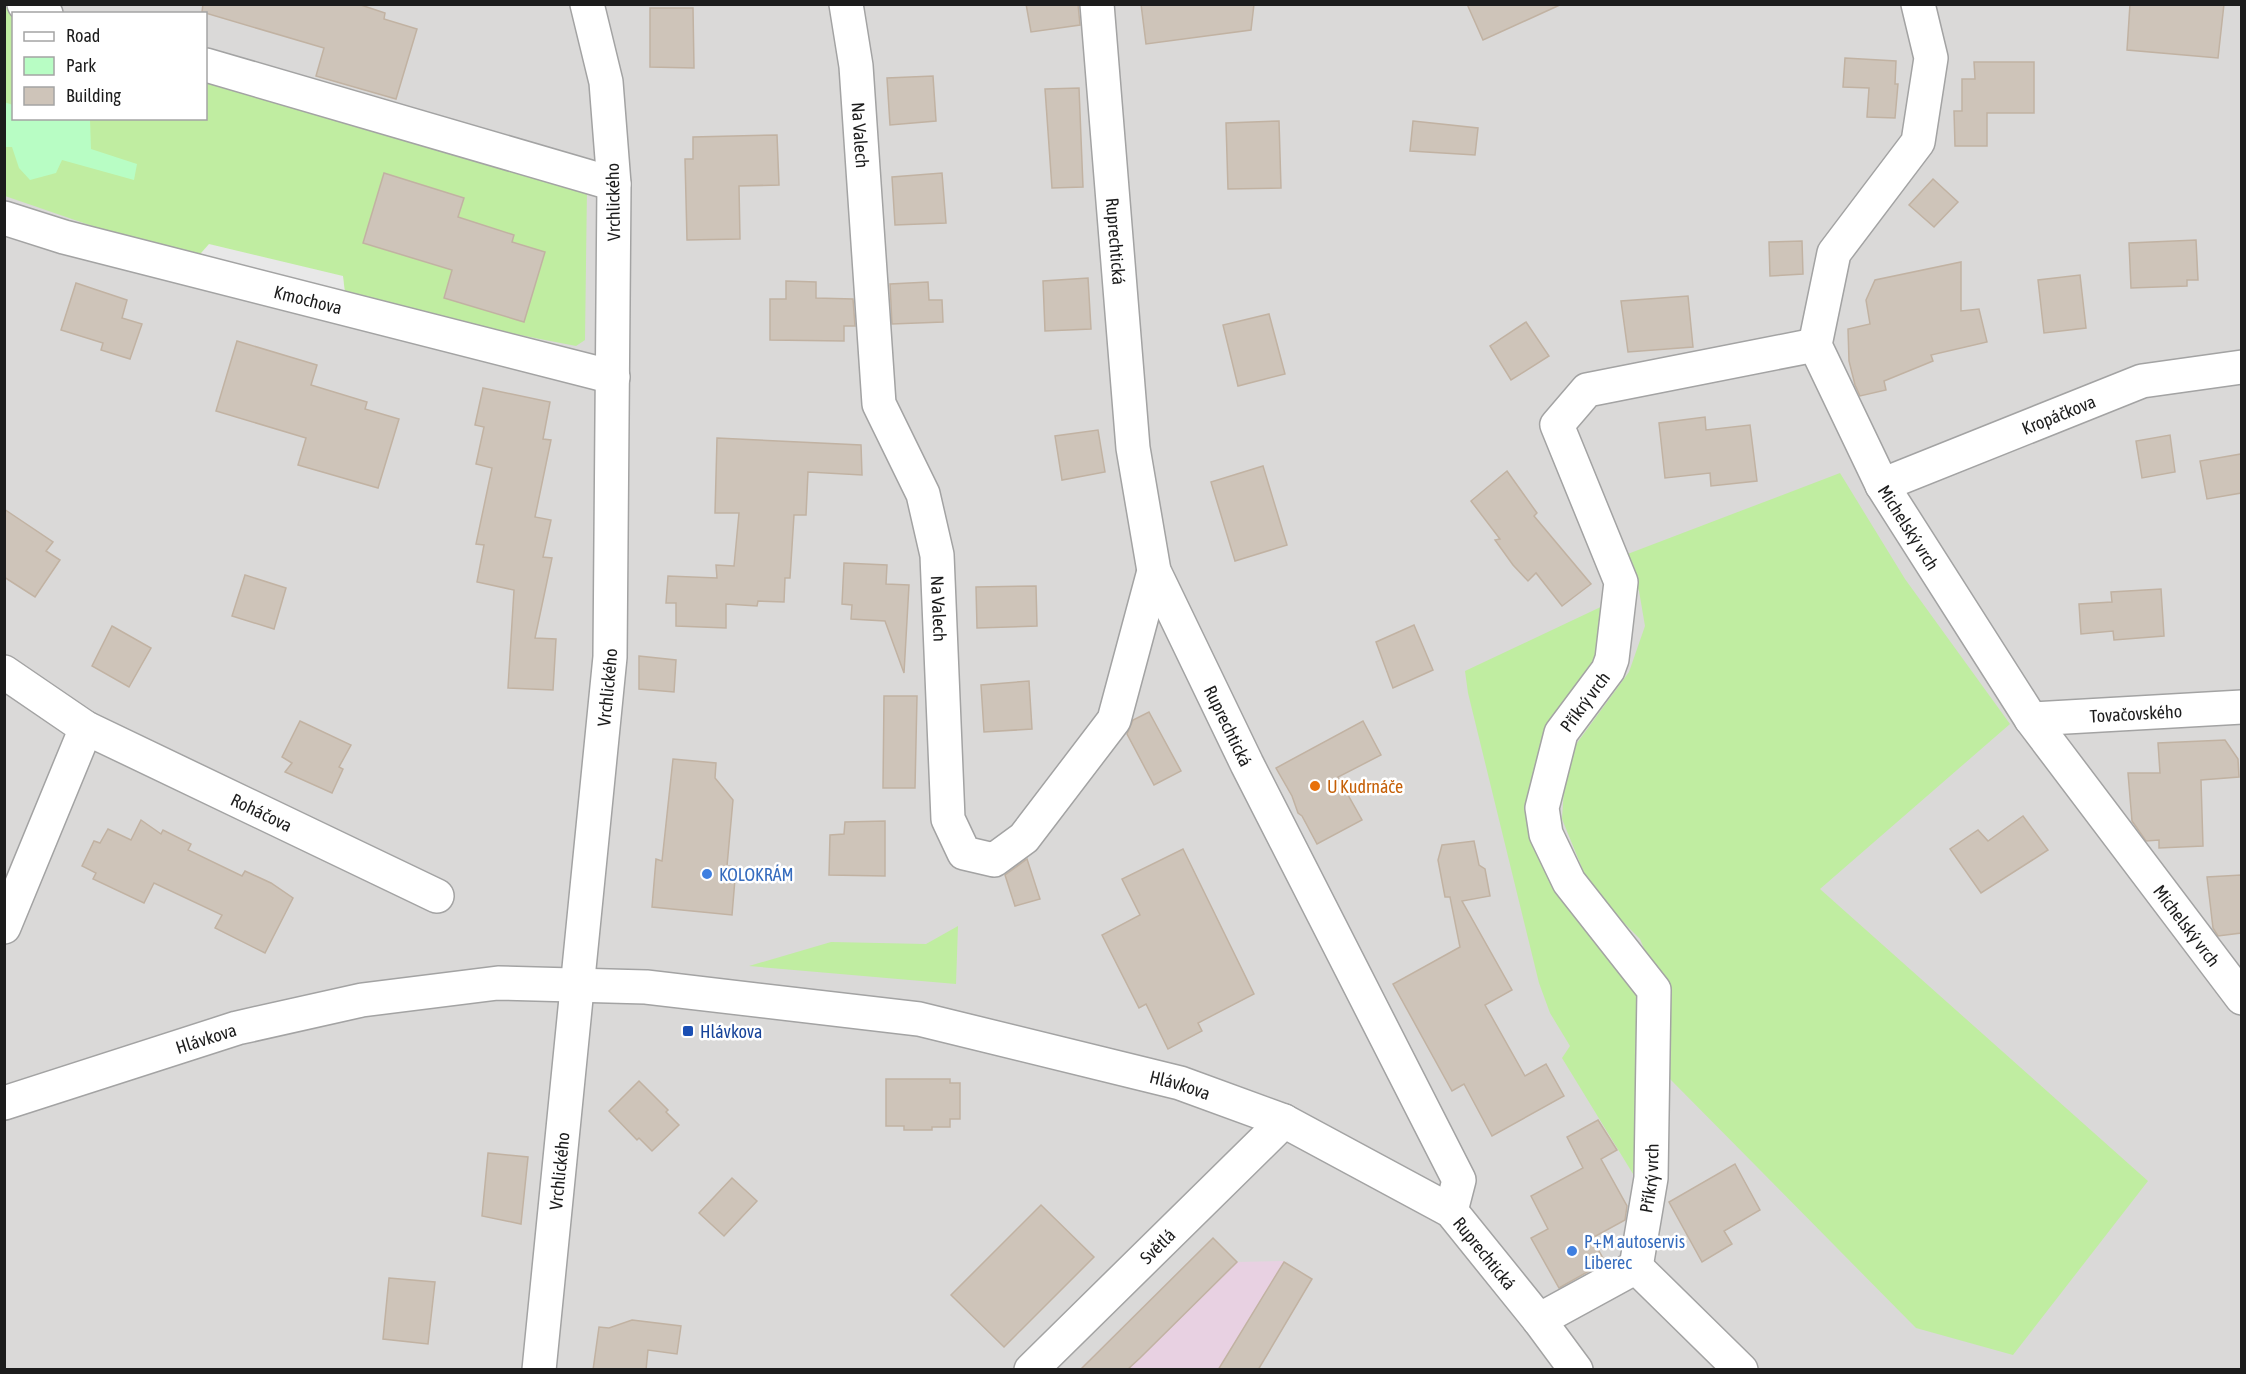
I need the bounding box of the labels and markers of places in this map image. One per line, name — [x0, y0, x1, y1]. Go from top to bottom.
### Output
place label: U Kudrnáče — [1327, 776, 1403, 797]
marker: U Kudrnáče — [1308, 779, 1322, 793]
place label: KOLOKRÁM — [719, 864, 794, 885]
marker: KOLOKRÁM — [700, 867, 714, 881]
place label: Hlávkova — [700, 1021, 762, 1042]
marker: Hlávkova — [681, 1024, 695, 1038]
place label: P+M autoservis Liberec — [1584, 1231, 1685, 1273]
marker: P+M autoservis Liberec — [1565, 1244, 1579, 1258]

